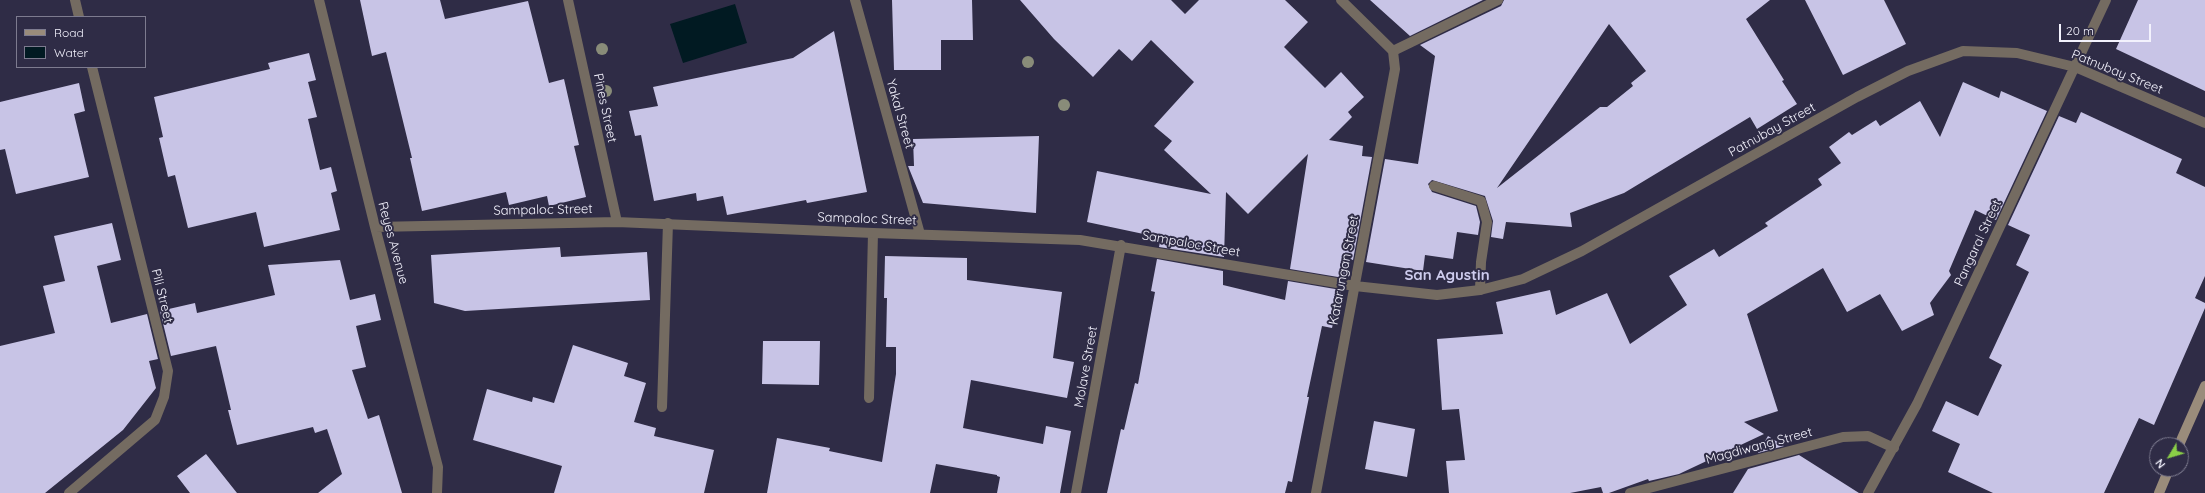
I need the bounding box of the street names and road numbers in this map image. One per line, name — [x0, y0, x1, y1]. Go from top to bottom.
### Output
street label: Patnubay Street — [2069, 47, 2165, 97]
street label: Pines Street — [590, 72, 620, 144]
street label: Yakal Street — [883, 77, 917, 151]
street label: Patnubay Street — [1726, 100, 1818, 160]
street label: Pangaral Street — [1951, 197, 2005, 289]
street label: Reyes Avenue — [375, 200, 411, 286]
street label: Sampaloc Street — [493, 201, 593, 219]
street label: Sampaloc Street — [817, 209, 917, 229]
street label: Katarungan Street — [1326, 214, 1362, 326]
street label: Sampaloc Street — [1141, 228, 1241, 260]
street label: Pili Street — [148, 267, 176, 325]
street label: Molave Street — [1071, 325, 1101, 409]
street label: Magdiwang Street — [1704, 424, 1814, 468]

